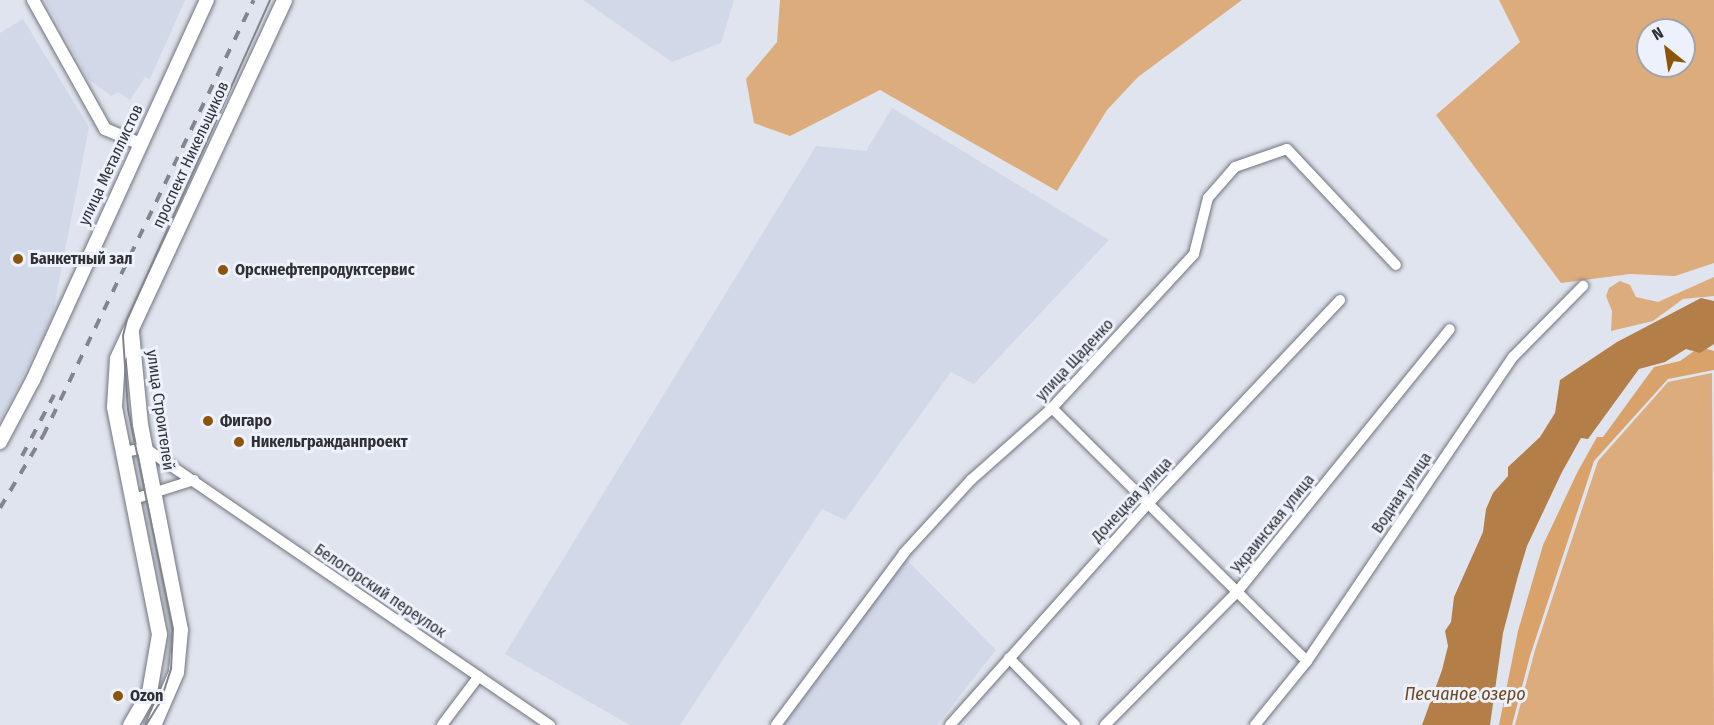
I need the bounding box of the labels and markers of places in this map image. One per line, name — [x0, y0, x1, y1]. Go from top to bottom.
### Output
place label: Банкетный зал — [30, 249, 132, 269]
marker: Банкетный зал — [11, 252, 25, 266]
place label: Орскнефтепродуктсервис — [235, 260, 415, 280]
marker: Орскнефтепродуктсервис — [216, 263, 230, 277]
place label: Фигаро — [220, 411, 272, 431]
marker: Фигаро — [201, 414, 215, 428]
place label: Никельгражданпроект — [251, 432, 408, 452]
marker: Никельгражданпроект — [232, 435, 246, 449]
place label: Ozon — [130, 686, 163, 706]
marker: Ozon — [111, 689, 125, 703]

